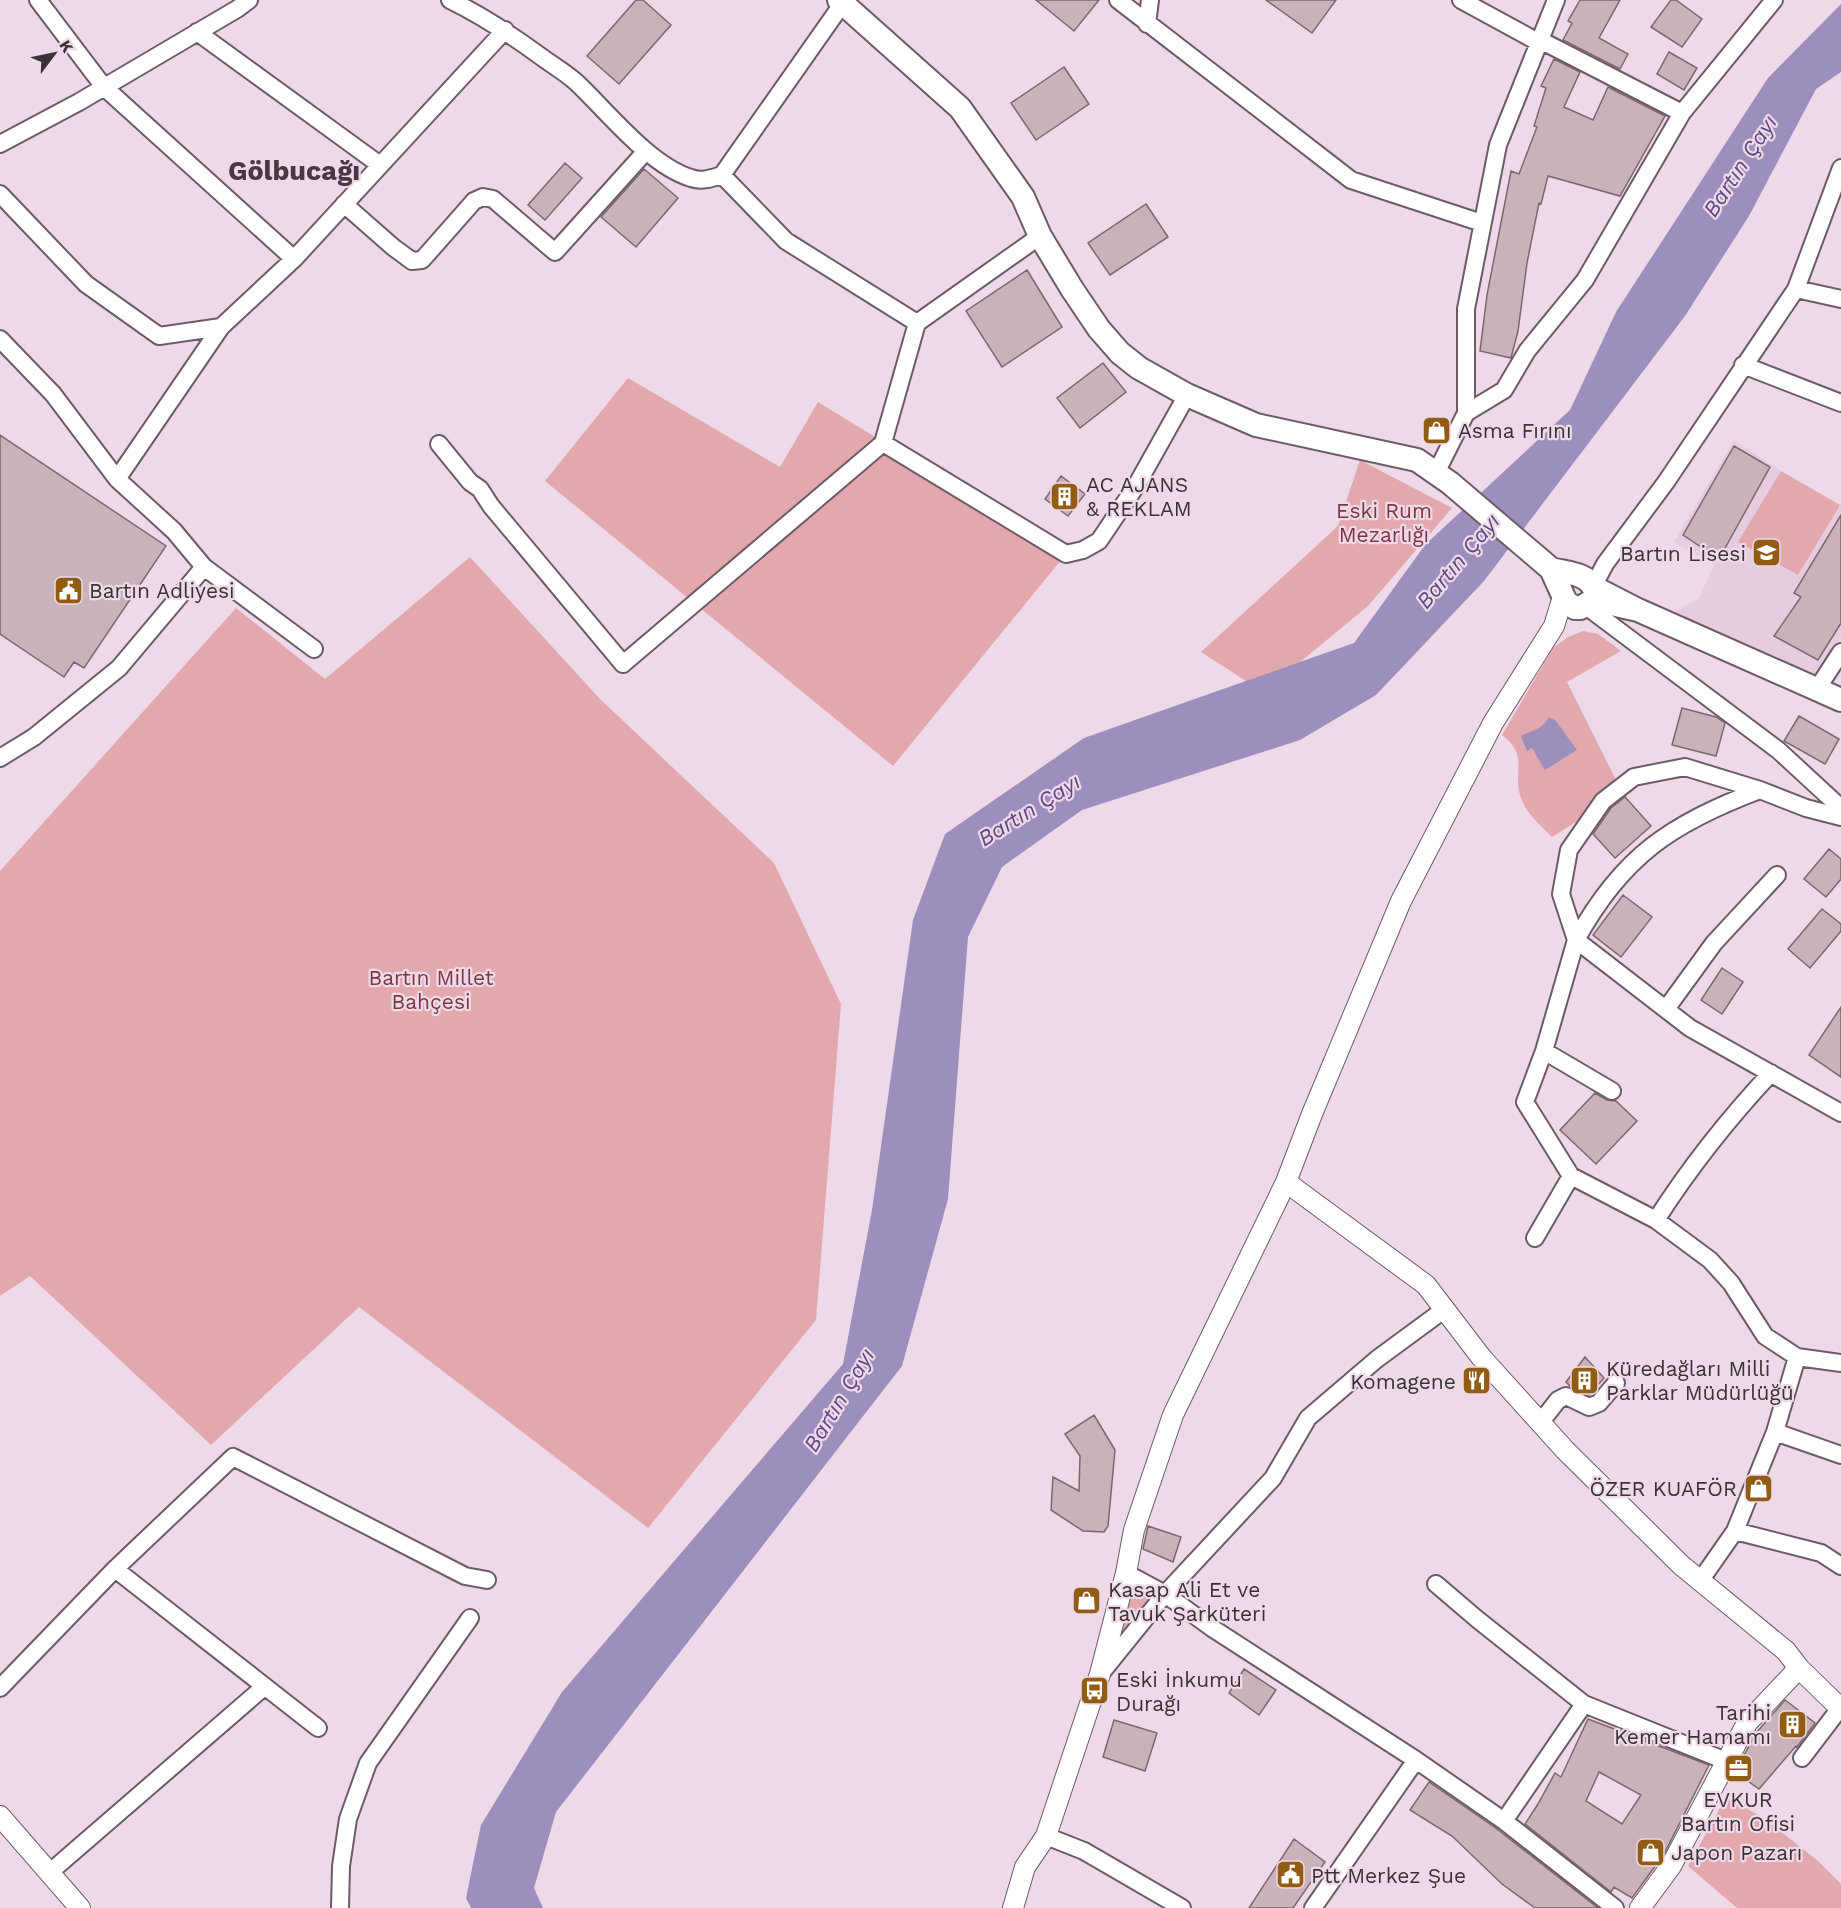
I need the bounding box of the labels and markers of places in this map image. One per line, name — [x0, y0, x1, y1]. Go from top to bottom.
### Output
shop icon: Asma Fırını — [1421, 414, 1453, 446]
place label: Asma Fırını — [1458, 418, 1572, 443]
place label: AC AJANS & REKLAM — [1086, 472, 1192, 521]
building icon: AC AJANS & REKLAM — [1049, 480, 1081, 512]
school or university icon: Bartın Lisesi — [1751, 537, 1783, 569]
place label: Bartın Lisesi — [1620, 541, 1746, 566]
public building icon: Bartın Adliyesi — [52, 574, 84, 606]
place label: Bartın Adliyesi — [89, 578, 235, 603]
place label: Küredağları Milli Parklar Müdürlüğü — [1606, 1356, 1794, 1405]
building icon: Küredağları Milli Parklar Müdürlüğü — [1569, 1364, 1601, 1396]
restaurant icon: Komagene — [1461, 1365, 1493, 1397]
place label: Komagene — [1350, 1369, 1456, 1394]
shop icon: ÖZER KUAFÖR — [1742, 1472, 1774, 1504]
place label: ÖZER KUAFÖR — [1590, 1476, 1737, 1501]
place label: Kasap Ali Et ve Tavuk Şarküteri — [1108, 1577, 1266, 1626]
shop icon: Kasap Ali Et ve Tavuk Şarküteri — [1071, 1585, 1103, 1617]
place label: Eski İnkumu Durağı — [1116, 1667, 1242, 1716]
bus stop icon: Eski İnkumu Durağı — [1079, 1675, 1111, 1707]
place label: Tarihi Kemer Hamamı — [1614, 1700, 1771, 1749]
building icon: Tarihi Kemer Hamamı — [1776, 1708, 1808, 1740]
office icon: EVKUR Bartın Ofisi — [1722, 1752, 1754, 1784]
place label: EVKUR Bartın Ofisi — [1681, 1787, 1795, 1836]
shop icon: Japon Pazarı — [1634, 1836, 1666, 1868]
place label: Japon Pazarı — [1671, 1840, 1802, 1865]
public building icon: Ptt Merkez Şue — [1274, 1859, 1306, 1891]
place label: Ptt Merkez Şue — [1311, 1863, 1466, 1888]

